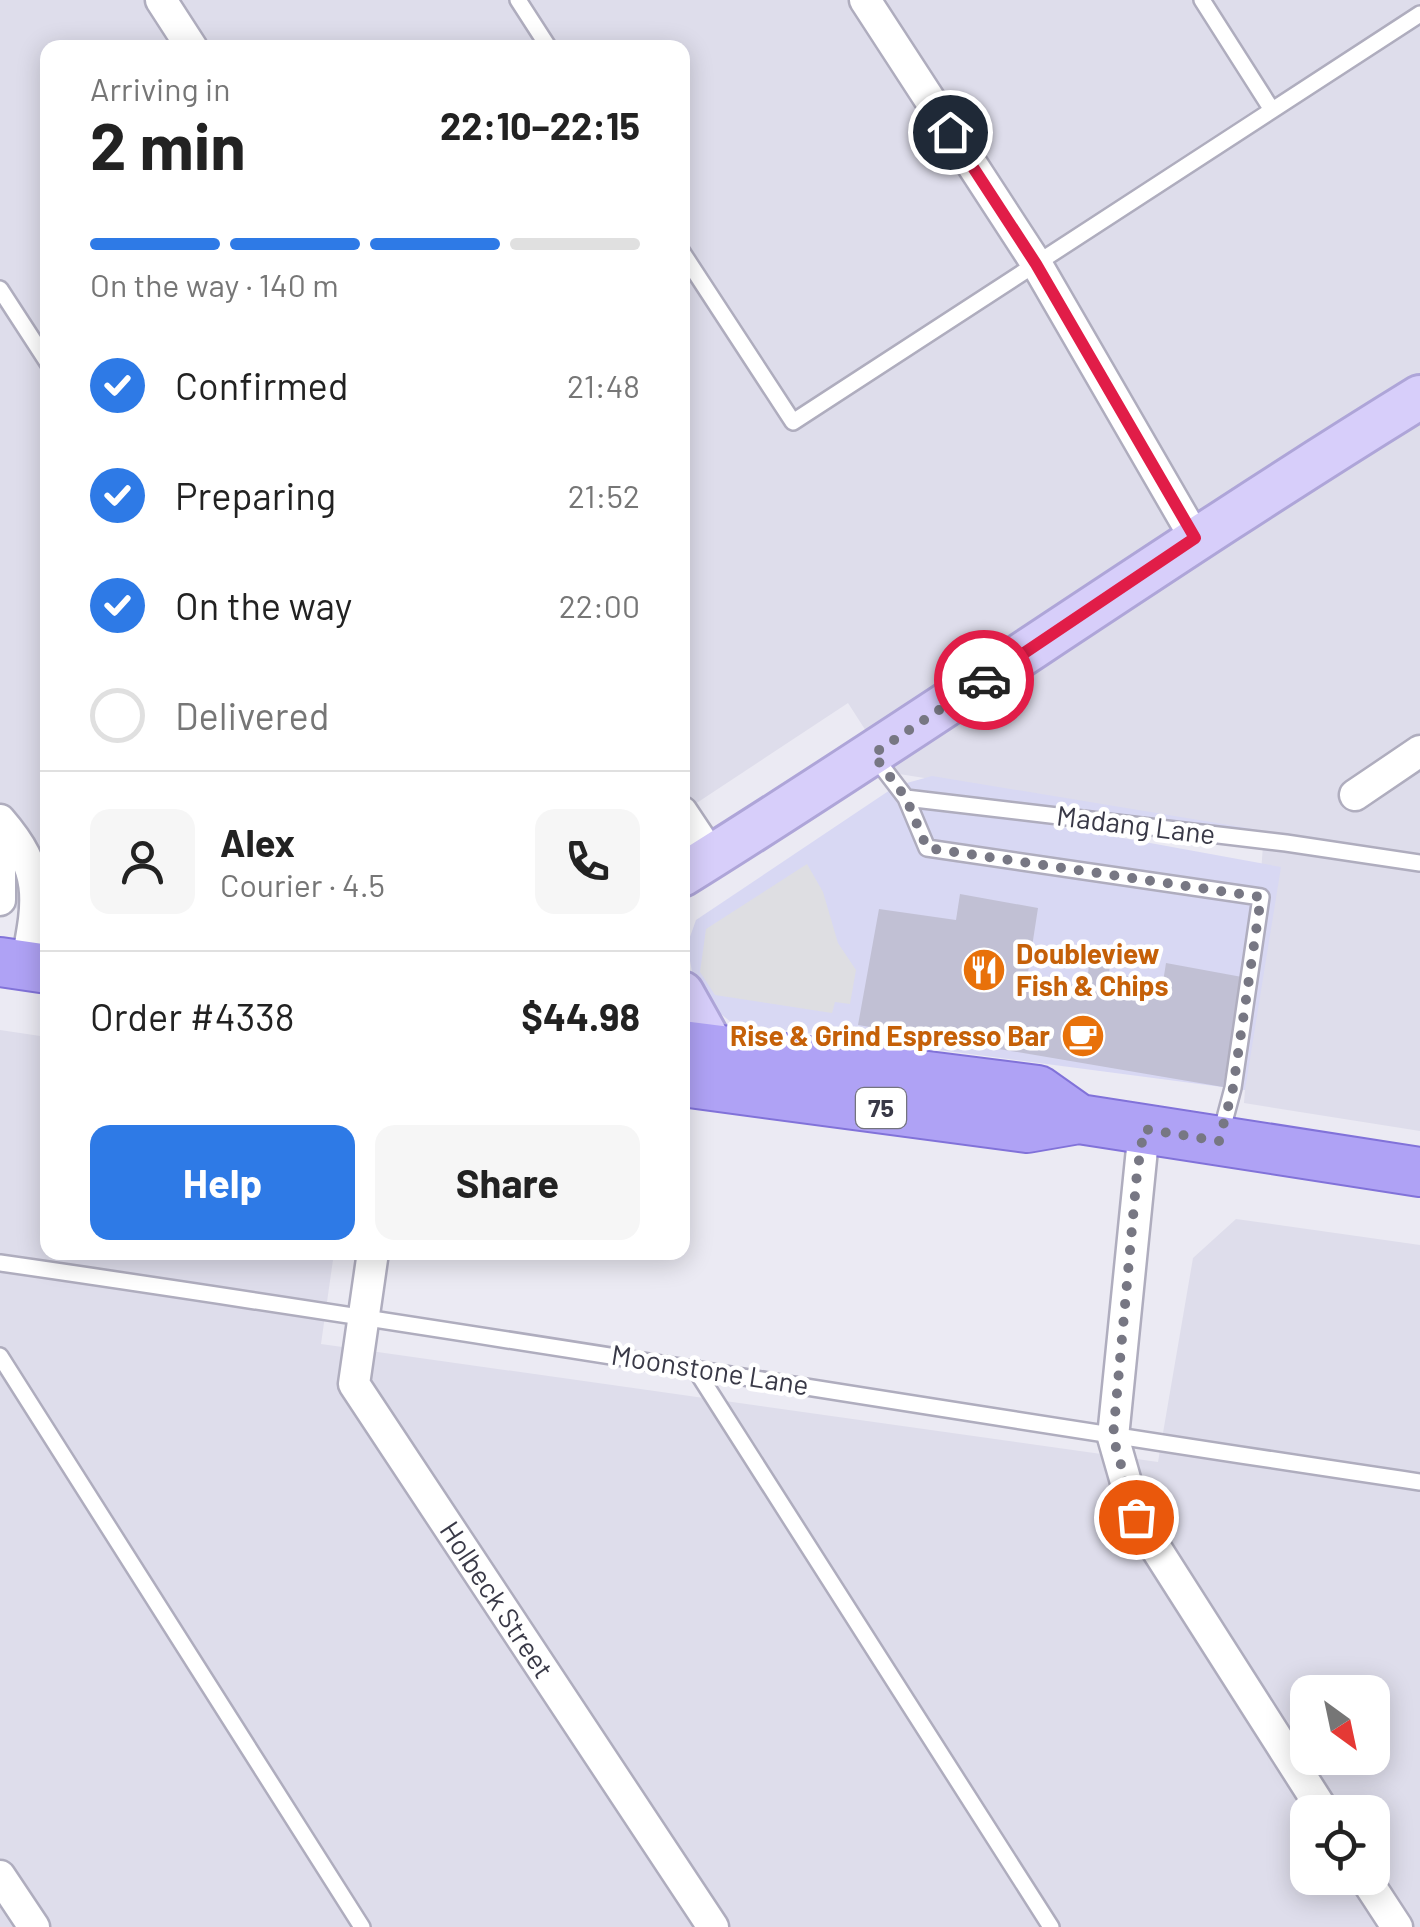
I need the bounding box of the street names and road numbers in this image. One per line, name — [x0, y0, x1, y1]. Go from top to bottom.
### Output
street label: Madang Lane — [1055, 797, 1217, 851]
road number: 75 — [856, 1088, 906, 1128]
street label: Moonstone Lane — [609, 1337, 811, 1401]
street label: Holbeck Street — [433, 1514, 562, 1684]

